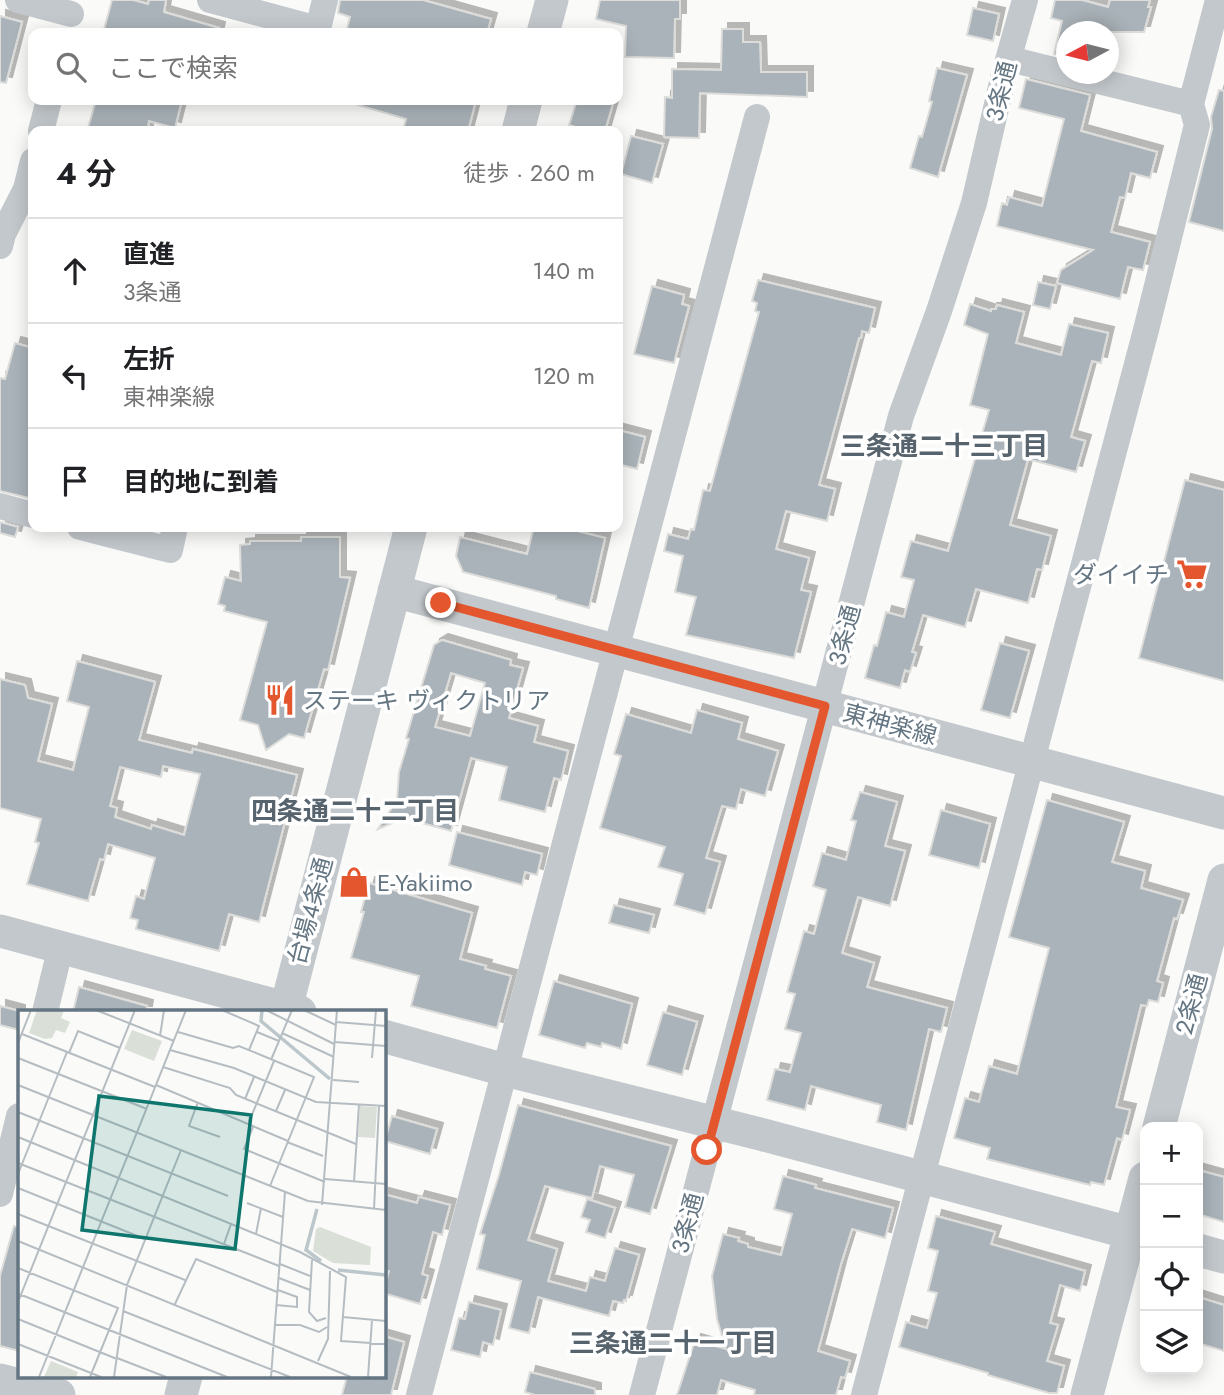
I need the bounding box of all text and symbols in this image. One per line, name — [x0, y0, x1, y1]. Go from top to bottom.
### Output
north arrow — [1056, 21, 1119, 84]
search box — [28, 28, 623, 105]
icon: search — [52, 48, 90, 86]
text: ここで検索 — [108, 49, 238, 87]
street label: 3条通 — [977, 57, 1025, 125]
text: 4 分 — [56, 152, 116, 195]
text: 徒歩 · 260 m — [463, 156, 595, 190]
text: 直進 — [123, 235, 175, 273]
icon: ahead — [56, 252, 94, 290]
text: 140 m — [533, 254, 595, 288]
text: 3条通 — [123, 275, 182, 309]
text: 左折 — [123, 340, 175, 378]
icon: left — [56, 357, 94, 395]
text: 120 m — [533, 359, 595, 393]
text: 東神楽線 — [123, 380, 215, 414]
district label: 三条通二十三丁目 — [840, 427, 1048, 465]
icon: arrive — [56, 462, 94, 500]
text: 目的地に到着 — [123, 463, 279, 501]
place label: ダイイチ — [1073, 557, 1169, 592]
supermarket icon: ダイイチ — [1175, 557, 1209, 591]
route end — [425, 587, 456, 618]
street label: 3条通 — [819, 601, 869, 669]
restaurant icon: ステーキ ヴィクトリア — [263, 683, 297, 717]
place label: ステーキ ヴィクトリア — [303, 683, 550, 718]
street label: 東神楽線 — [839, 695, 941, 753]
district label: 四条通二十二丁目 — [251, 792, 459, 830]
street label: 台場4条通 — [279, 853, 341, 969]
shop icon: E-Yakiimo — [337, 865, 371, 899]
place label: E-Yakiimo — [377, 865, 473, 900]
street label: 2条通 — [1166, 970, 1216, 1038]
inset map — [18, 1010, 385, 1378]
map controls — [1140, 1122, 1203, 1374]
button: + — [1140, 1122, 1203, 1185]
route start — [691, 1134, 722, 1165]
button: − — [1140, 1185, 1203, 1248]
street label: 3条通 — [662, 1189, 712, 1257]
button: locate — [1140, 1248, 1203, 1311]
button: layers — [1140, 1311, 1203, 1374]
district label: 三条通二十一丁目 — [569, 1324, 777, 1362]

